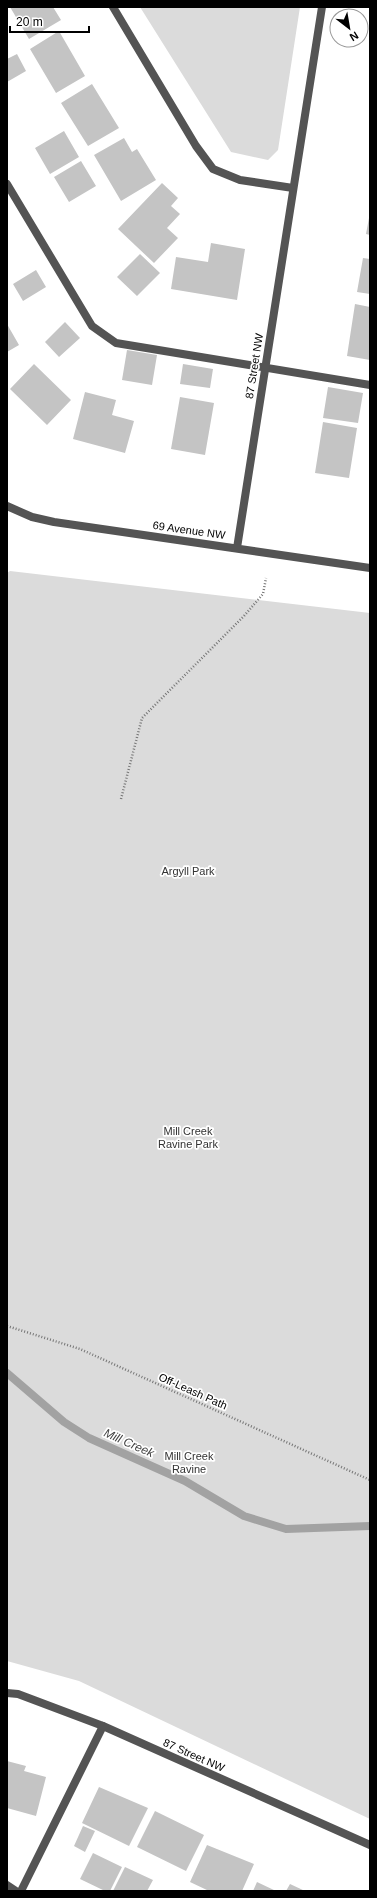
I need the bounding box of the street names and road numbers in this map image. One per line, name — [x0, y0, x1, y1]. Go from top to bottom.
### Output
street label: 87 Street NW — [243, 332, 265, 400]
street label: 69 Avenue NW — [152, 519, 227, 541]
street label: Off-Leash Path — [157, 1371, 229, 1411]
street label: 87 Street NW — [161, 1736, 227, 1774]

